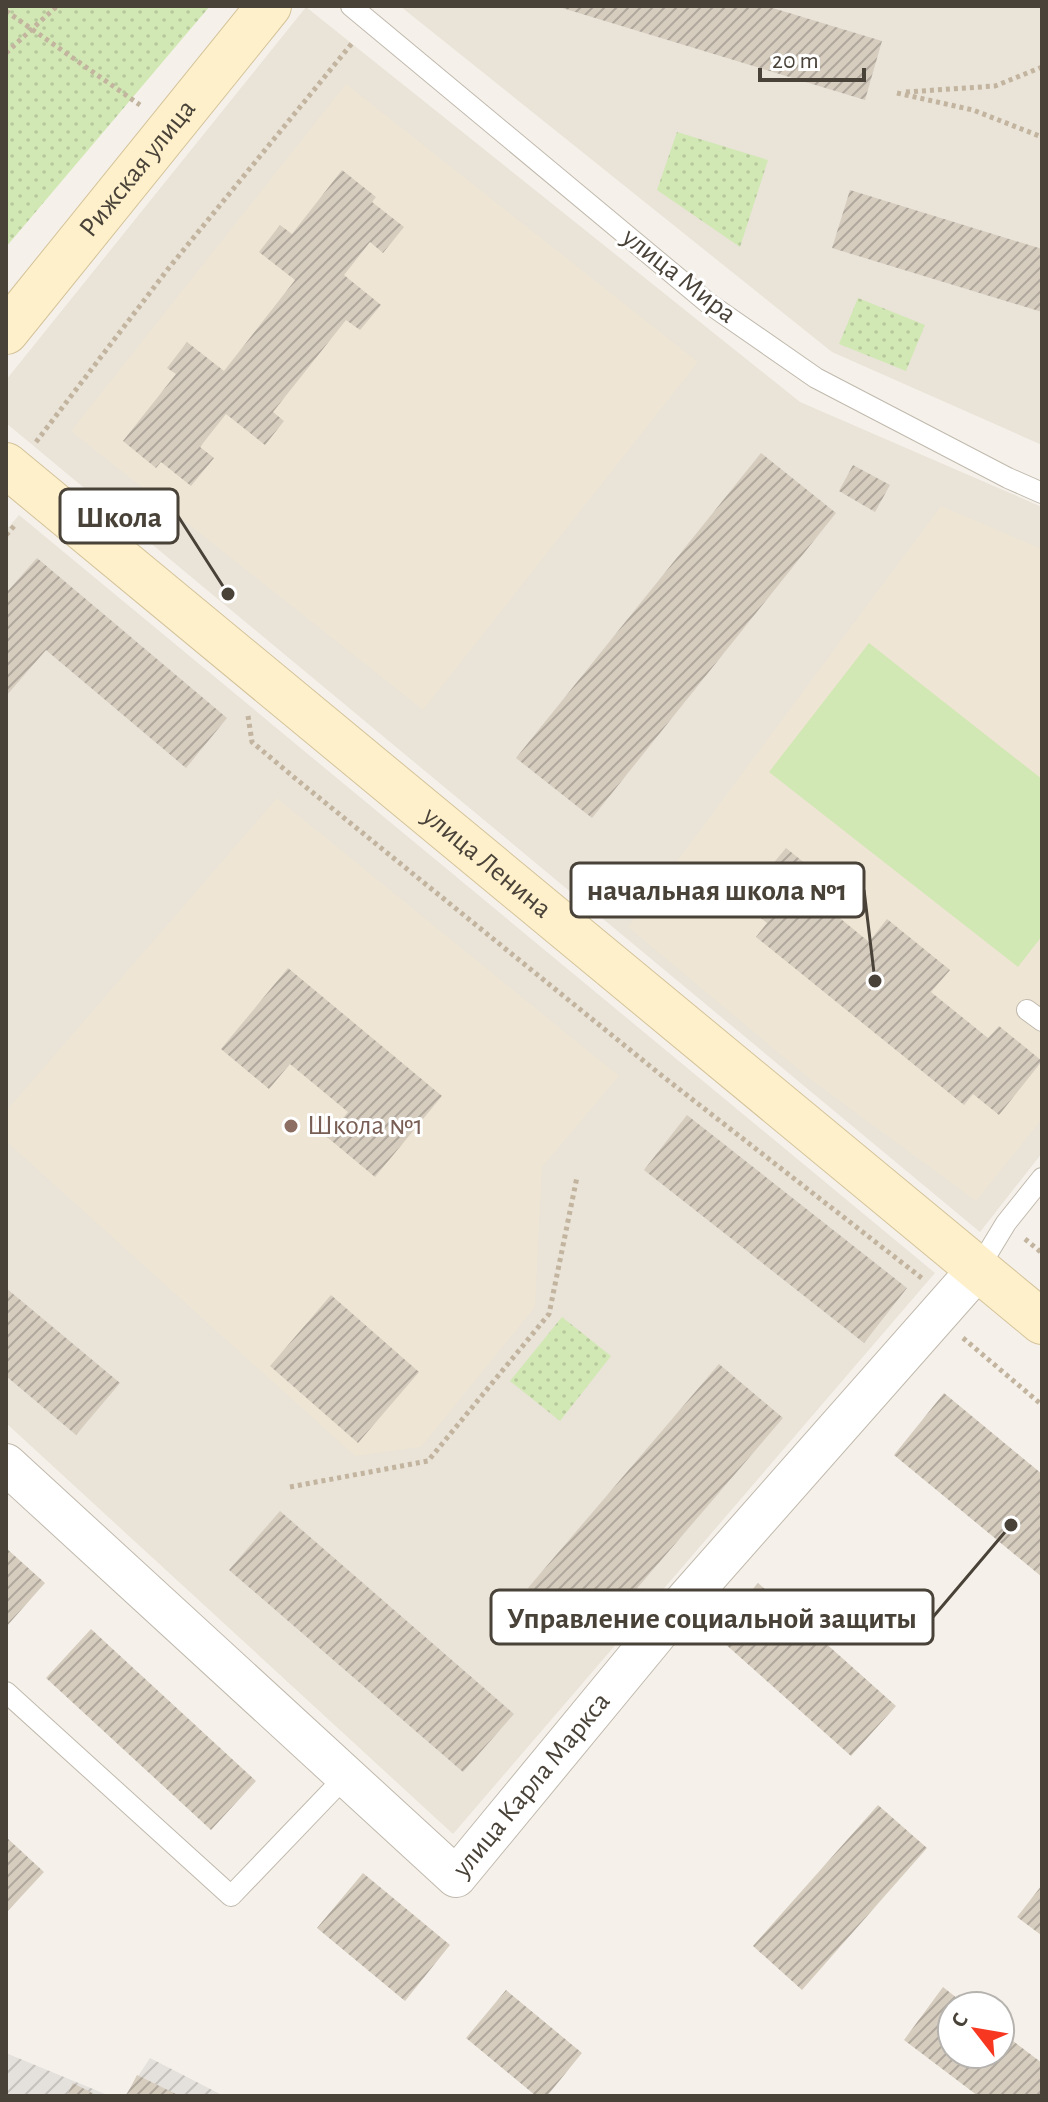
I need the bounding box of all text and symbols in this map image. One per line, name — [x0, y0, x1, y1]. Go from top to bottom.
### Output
scale bar — [760, 32, 864, 82]
text: 20 m — [772, 49, 819, 73]
street label: Рижская улица — [74, 94, 201, 242]
street label: улица Мира — [616, 223, 741, 329]
callout: Школа — [60, 489, 178, 543]
text: Школа — [76, 503, 162, 533]
street label: улица Ленина — [417, 801, 557, 924]
callout: начальная школа №1 — [571, 863, 864, 917]
text: начальная школа №1 — [587, 876, 847, 906]
place label: Школа №1 — [307, 1112, 423, 1140]
marker: Школа №1 — [282, 1117, 300, 1135]
callout: Управление социальной защиты — [491, 1590, 933, 1644]
text: Управление социальной защиты — [507, 1604, 917, 1634]
street label: улица Карла Маркса — [447, 1687, 616, 1884]
north arrow — [936, 1990, 1016, 2070]
text: С — [947, 2009, 972, 2031]

